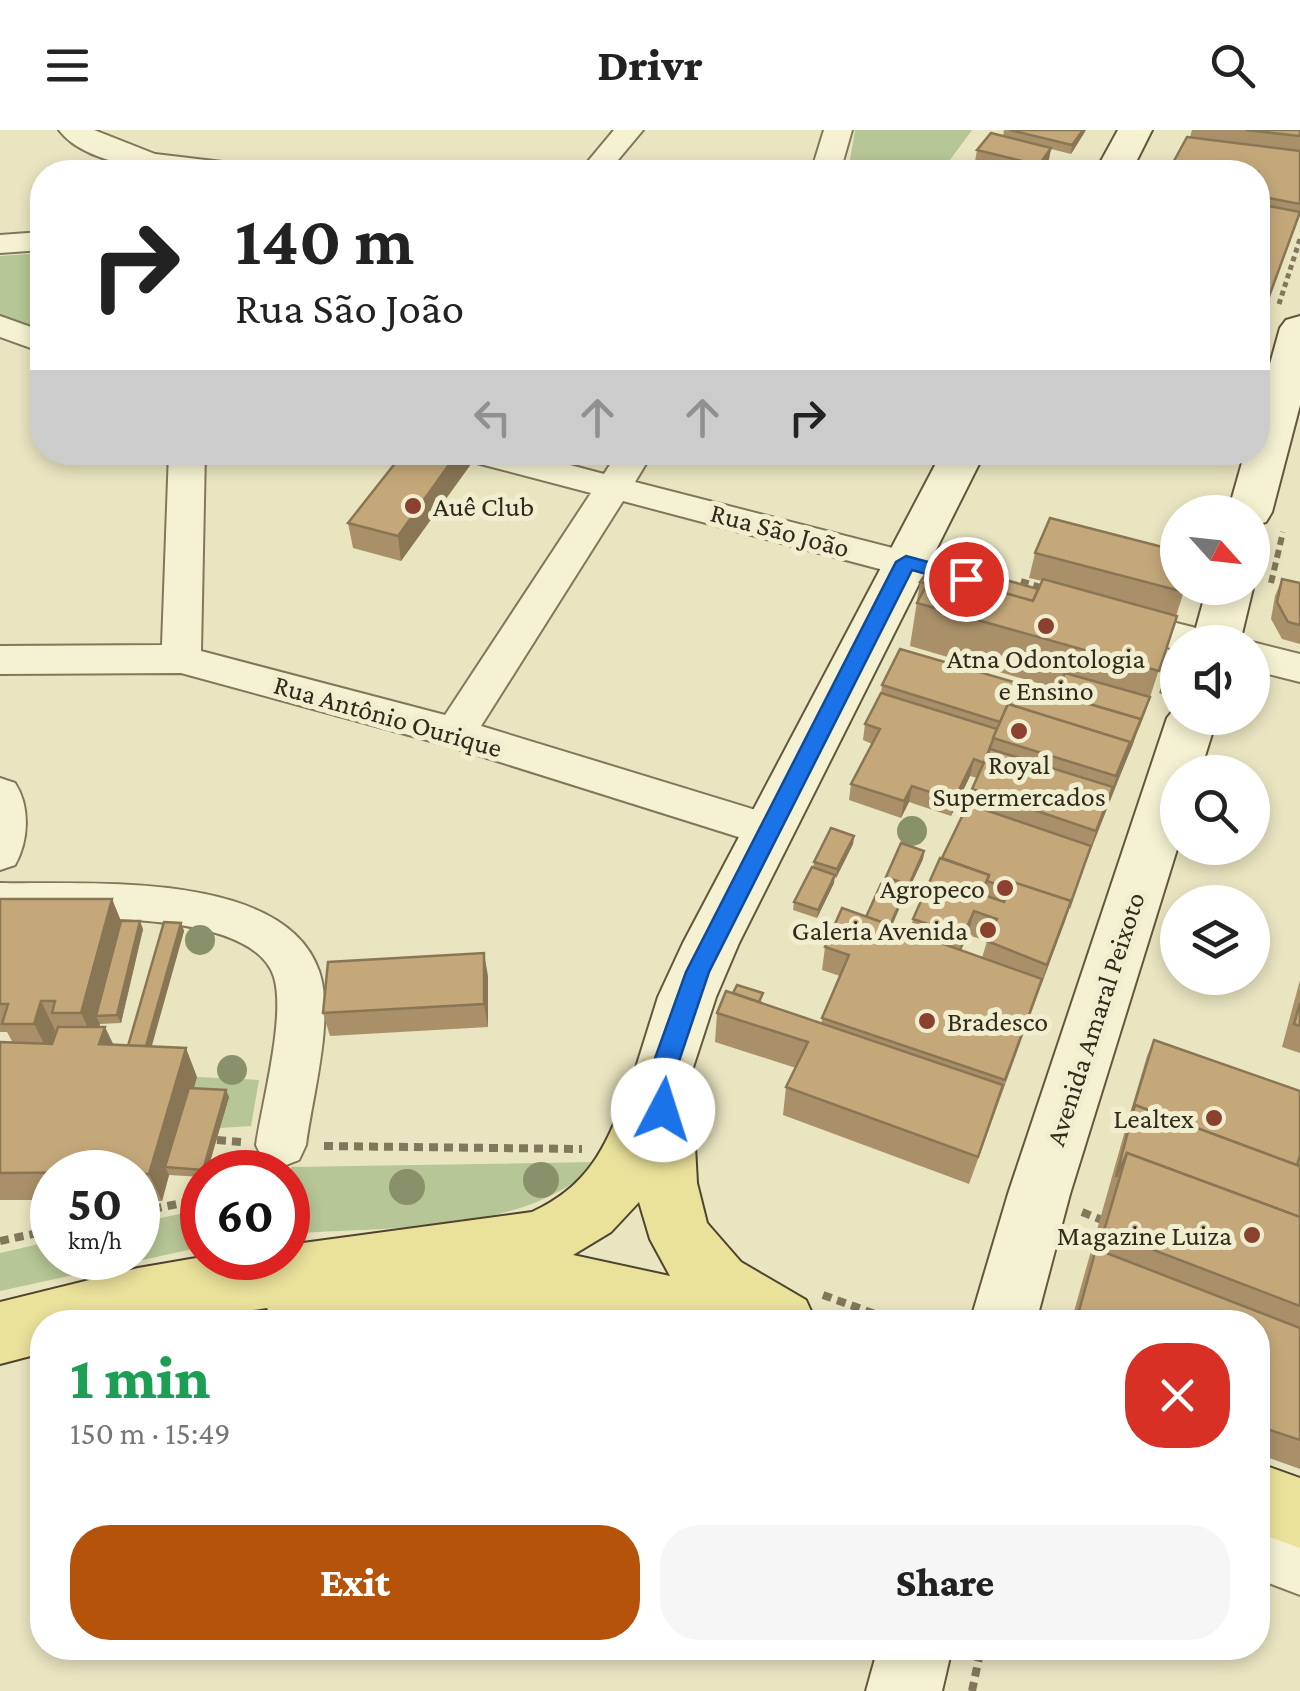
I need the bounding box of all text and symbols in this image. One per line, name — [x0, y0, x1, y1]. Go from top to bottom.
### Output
icon: menu — [40, 38, 95, 93]
icon: search — [1205, 38, 1260, 93]
text: Drivr — [597, 40, 703, 90]
icon: right — [70, 200, 200, 330]
text: 140 m — [235, 201, 414, 279]
text: Rua São João — [235, 283, 464, 333]
icon: left — [465, 390, 520, 445]
icon: ahead — [570, 390, 625, 445]
icon: ahead — [675, 390, 730, 445]
icon: right — [780, 390, 835, 445]
place label: Auê Club — [433, 491, 534, 522]
marker: Auê Club — [402, 495, 424, 517]
north arrow — [1160, 495, 1270, 605]
map controls — [1160, 495, 1270, 995]
street label: Rua São João — [707, 497, 853, 563]
pin — [924, 537, 1009, 622]
icon: arrive — [939, 552, 994, 607]
marker: Atna Odontologia e Ensino — [1035, 615, 1057, 637]
button: sound — [1160, 625, 1270, 735]
place label: Atna Odontologia e Ensino — [947, 643, 1145, 706]
street label: Rua Antônio Ourique — [270, 669, 506, 763]
marker: Royal Supermercados — [1008, 720, 1030, 742]
place label: Royal Supermercados — [932, 749, 1106, 812]
button: search — [1160, 755, 1270, 865]
place label: Agropeco — [880, 873, 985, 904]
marker: Agropeco — [994, 877, 1016, 899]
button: layers — [1160, 885, 1270, 995]
street label: Avenida Amaral Peixoto — [1039, 888, 1151, 1150]
place label: Galeria Avenida — [792, 915, 968, 946]
marker: Galeria Avenida — [977, 919, 999, 941]
place label: Bradesco — [947, 1006, 1048, 1037]
marker: Bradesco — [916, 1010, 938, 1032]
position arrow — [611, 1058, 715, 1162]
place label: Lealtex — [1113, 1103, 1194, 1134]
marker: Lealtex — [1203, 1107, 1225, 1129]
speed limit sign: 60 — [180, 1150, 310, 1280]
text: 50 — [68, 1175, 122, 1231]
place label: Magazine Luiza — [1057, 1220, 1232, 1251]
marker: Magazine Luiza — [1241, 1224, 1263, 1246]
text: km/h — [68, 1227, 122, 1254]
button: close — [1125, 1343, 1230, 1448]
text: 1 min — [70, 1344, 210, 1411]
text: 150 m · 15:49 — [70, 1415, 231, 1451]
button: Exit — [70, 1525, 640, 1640]
button: Share — [660, 1525, 1230, 1640]

